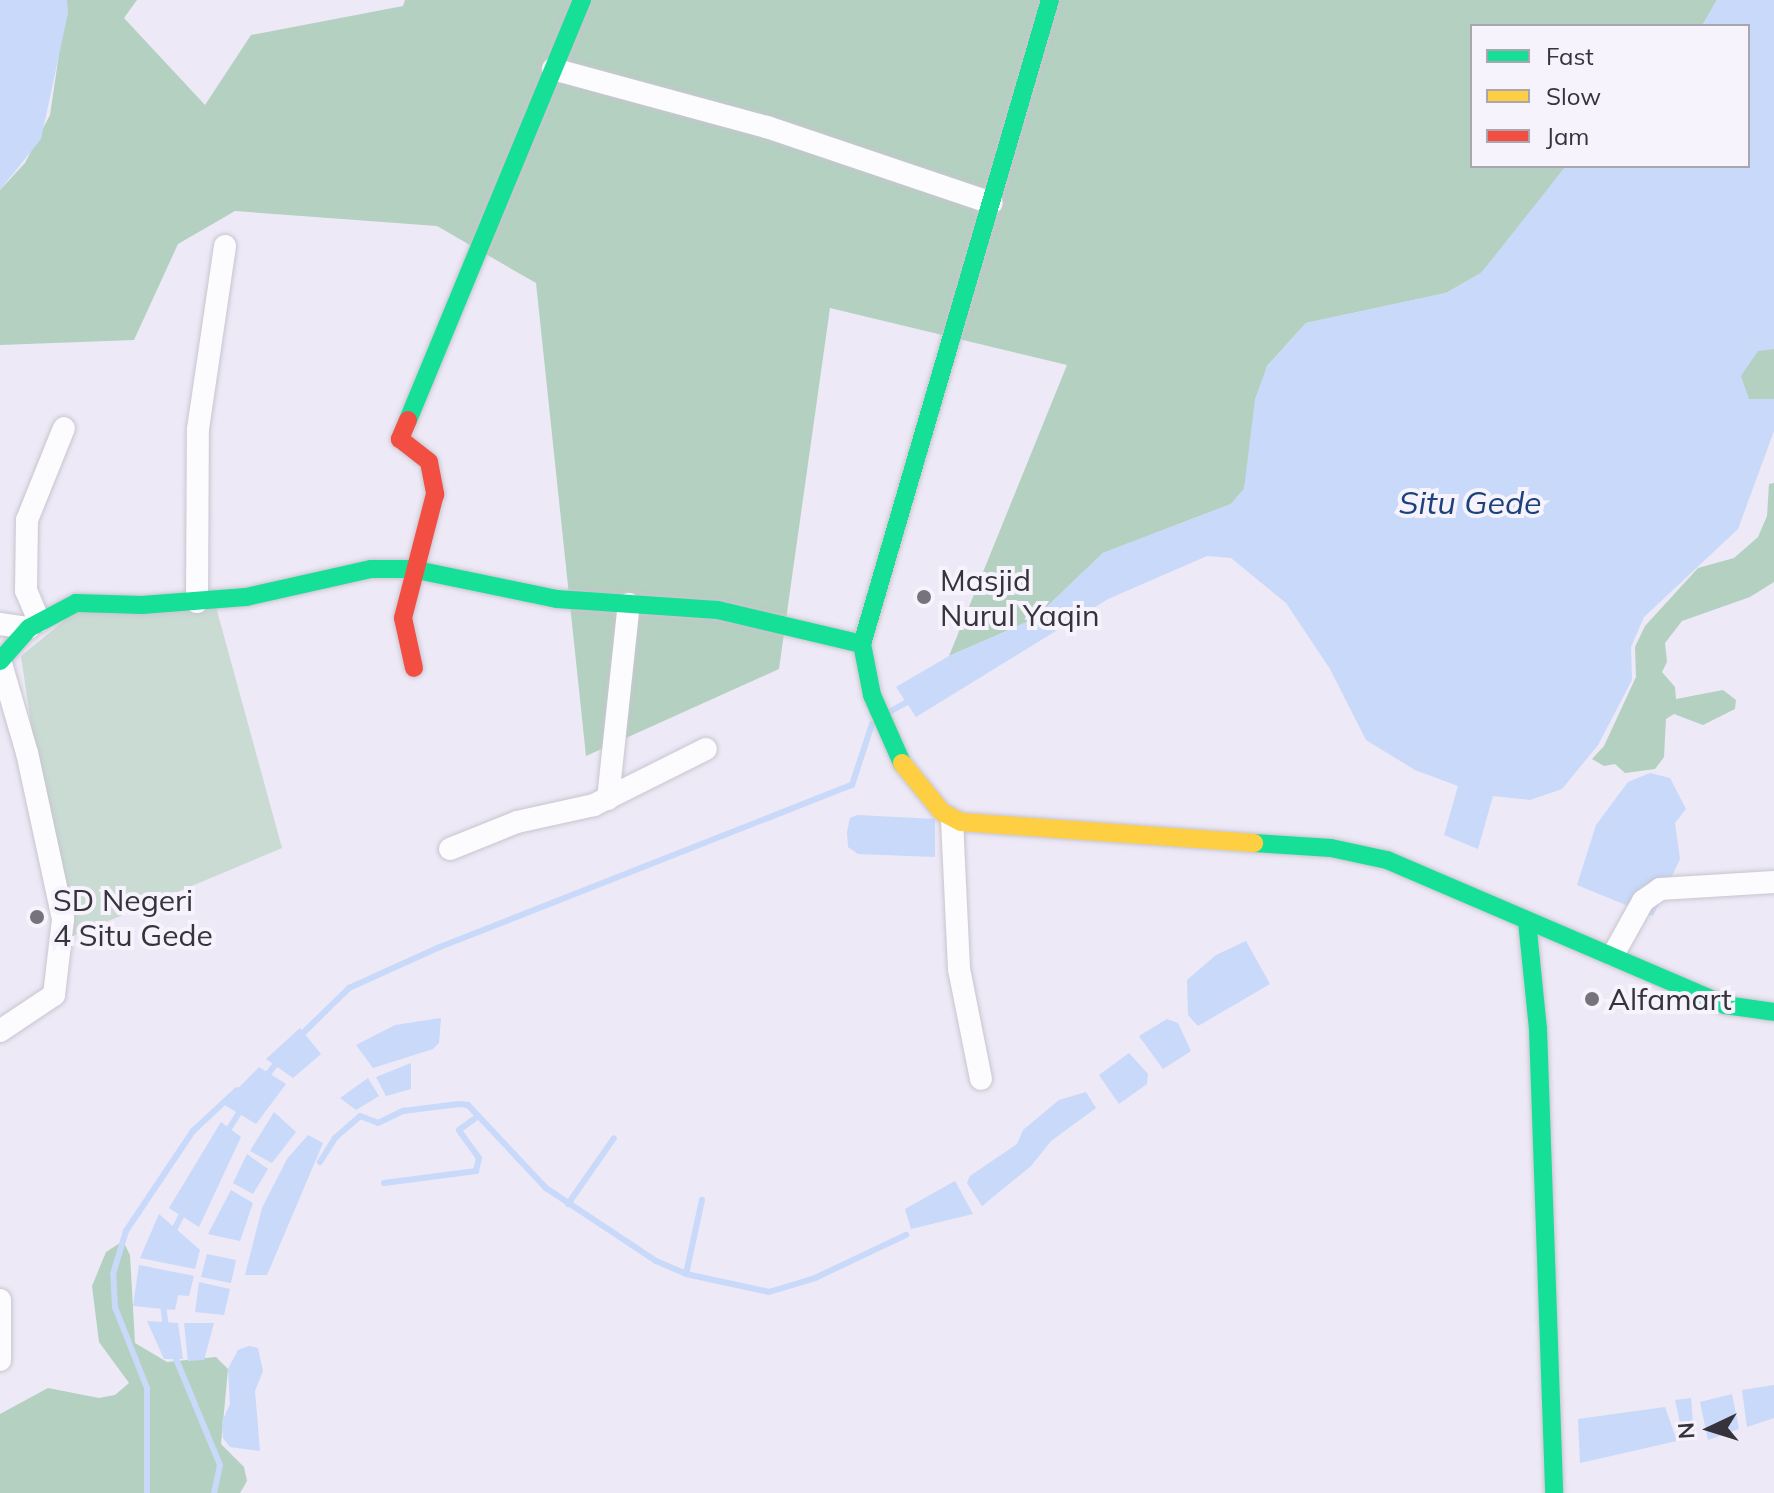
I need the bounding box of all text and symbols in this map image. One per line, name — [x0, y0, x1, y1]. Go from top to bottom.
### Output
legend — [1470, 24, 1750, 168]
text: Fast — [1546, 41, 1594, 71]
text: Slow — [1546, 81, 1601, 111]
text: Jam — [1546, 121, 1589, 151]
water label: Situ Gede — [1399, 483, 1541, 521]
place label: Masjid Nurul Yaqin — [940, 562, 1100, 632]
marker: Masjid Nurul Yaqin — [915, 588, 933, 606]
place label: SD Negeri 4 Situ Gede — [53, 882, 213, 952]
marker: SD Negeri 4 Situ Gede — [28, 908, 46, 926]
place label: Alfamart — [1608, 981, 1732, 1017]
marker: Alfamart — [1583, 990, 1601, 1008]
north arrow — [1670, 1389, 1750, 1469]
text: N — [1672, 1421, 1701, 1440]

